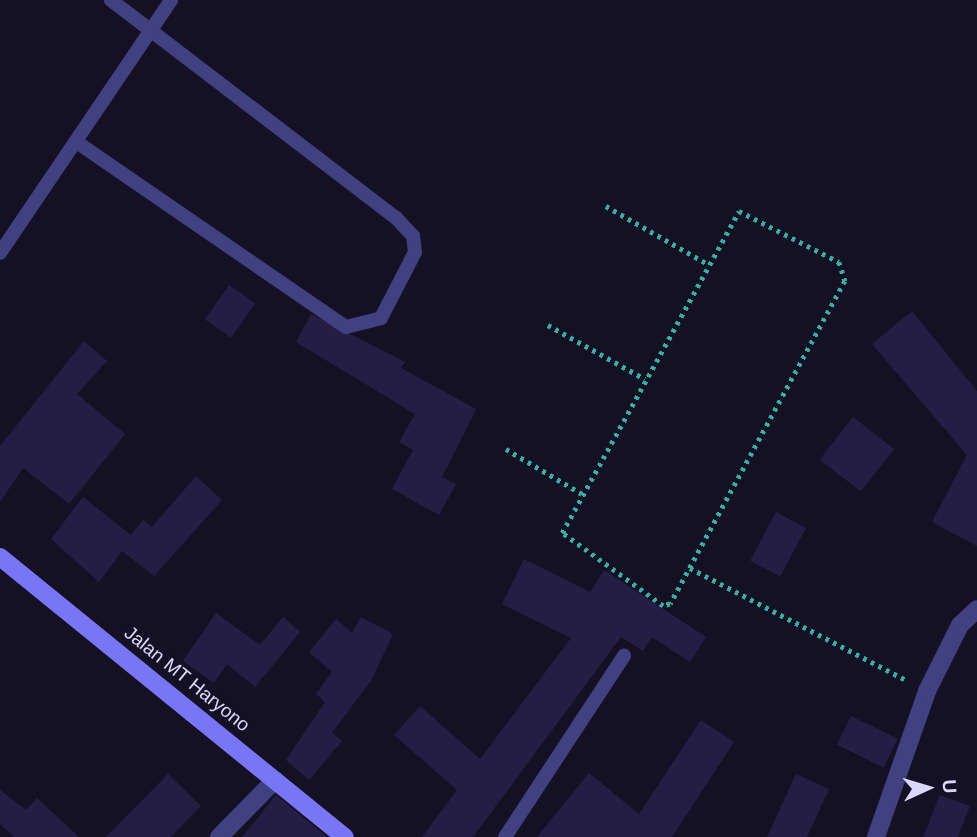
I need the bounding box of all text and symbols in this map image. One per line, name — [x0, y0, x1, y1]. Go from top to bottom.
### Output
street label: Jalan MT Haryono — [120, 621, 254, 737]
north arrow — [893, 753, 963, 823]
text: U — [938, 779, 960, 794]

